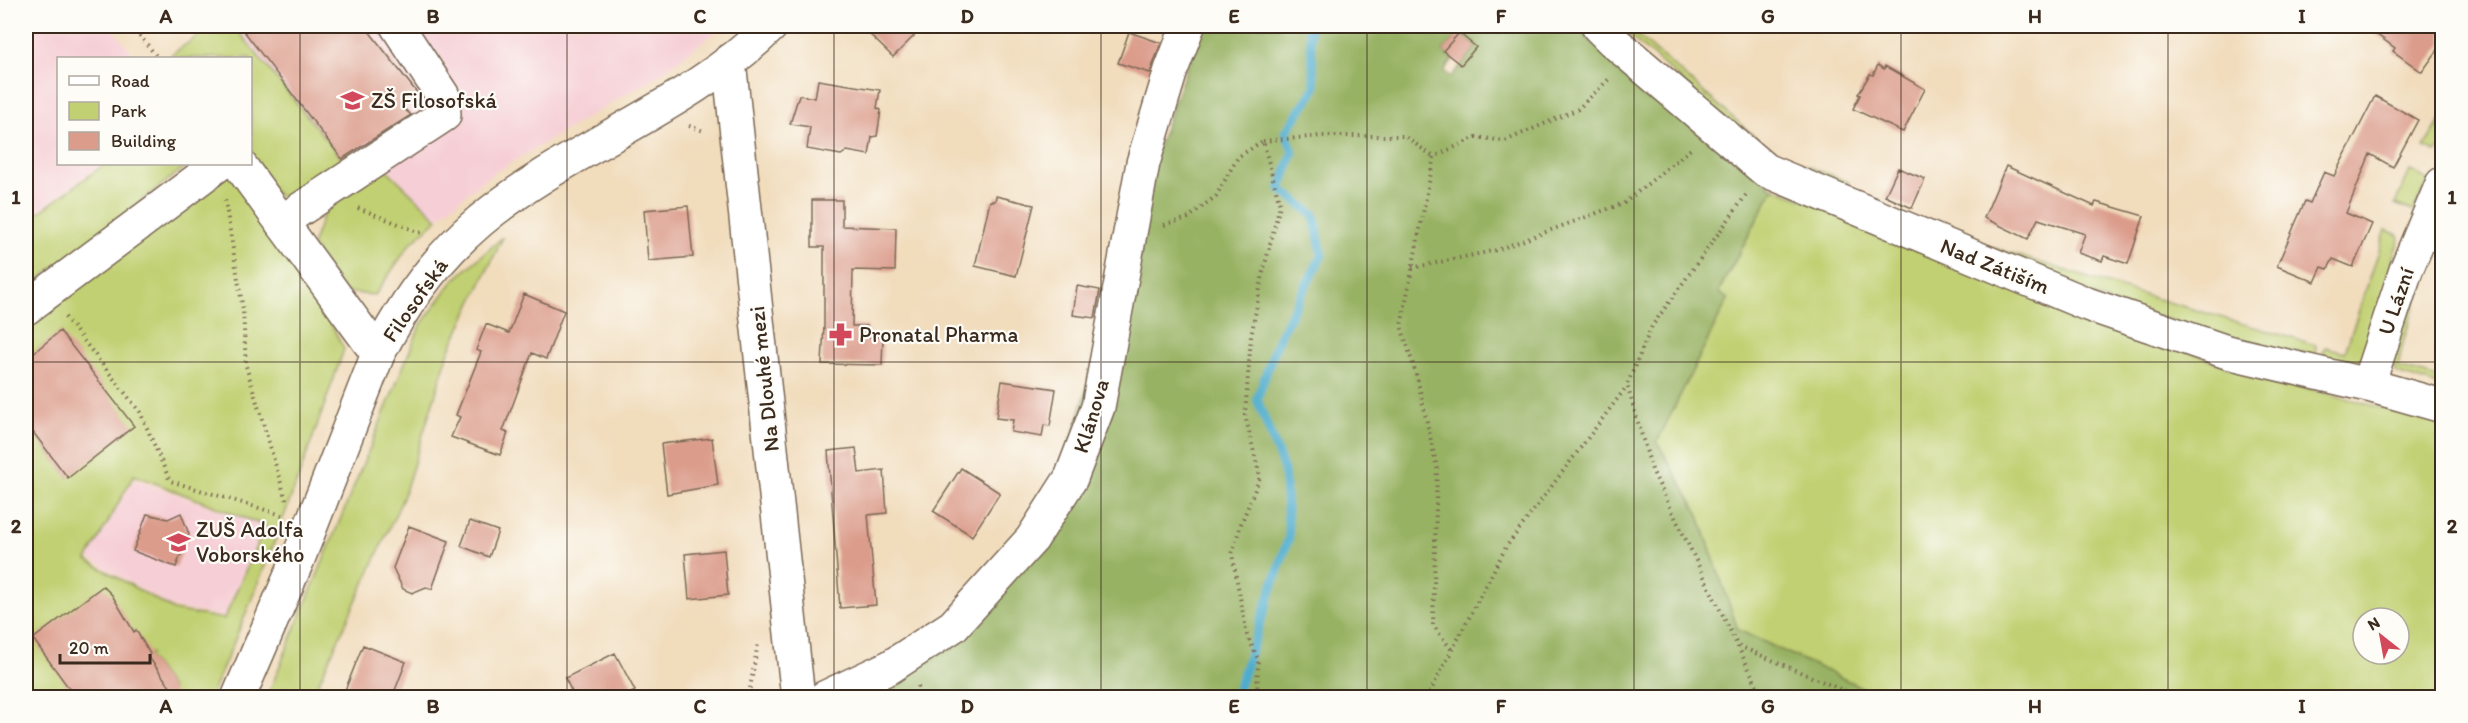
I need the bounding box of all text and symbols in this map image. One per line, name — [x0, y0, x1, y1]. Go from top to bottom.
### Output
text: A — [159, 4, 173, 28]
text: B — [427, 4, 440, 28]
text: C — [694, 4, 707, 28]
text: D — [960, 4, 974, 28]
text: E — [1228, 4, 1240, 28]
text: F — [1496, 4, 1507, 28]
text: G — [1761, 4, 1775, 28]
text: H — [2028, 4, 2042, 28]
text: I — [2298, 4, 2306, 28]
legend — [57, 57, 252, 165]
text: Road — [111, 70, 150, 92]
school or university icon: ZŠ Filosofská — [340, 87, 366, 113]
place label: ZŠ Filosofská — [371, 87, 498, 114]
text: Park — [111, 100, 146, 122]
text: Building — [111, 130, 177, 152]
text: 1 — [11, 185, 21, 209]
text: 1 — [2447, 185, 2457, 209]
street label: Nad Zátiším — [1937, 232, 2054, 300]
street label: Filosofská — [376, 252, 454, 347]
street label: U Lázní — [2372, 263, 2420, 338]
street label: Na Dlouhé mezi — [743, 305, 785, 453]
pharmacy icon: Pronatal Pharma — [828, 321, 854, 347]
place label: Pronatal Pharma — [859, 321, 1018, 348]
street label: Klánova — [1067, 376, 1115, 456]
text: 2 — [11, 514, 22, 538]
text: 2 — [2447, 514, 2458, 538]
place label: ZUŠ Adolfa Voborského — [196, 516, 304, 568]
school or university icon: ZUŠ Adolfa Voborského — [165, 529, 191, 555]
north arrow — [2351, 606, 2411, 666]
text: N — [2364, 613, 2383, 634]
scale bar — [60, 627, 150, 665]
text: 20 m — [69, 637, 109, 659]
text: A — [159, 694, 173, 718]
text: B — [427, 694, 440, 718]
text: C — [694, 694, 707, 718]
text: D — [960, 694, 974, 718]
text: E — [1228, 694, 1240, 718]
text: F — [1496, 694, 1507, 718]
text: G — [1761, 694, 1775, 718]
text: H — [2028, 694, 2042, 718]
text: I — [2298, 694, 2306, 718]

